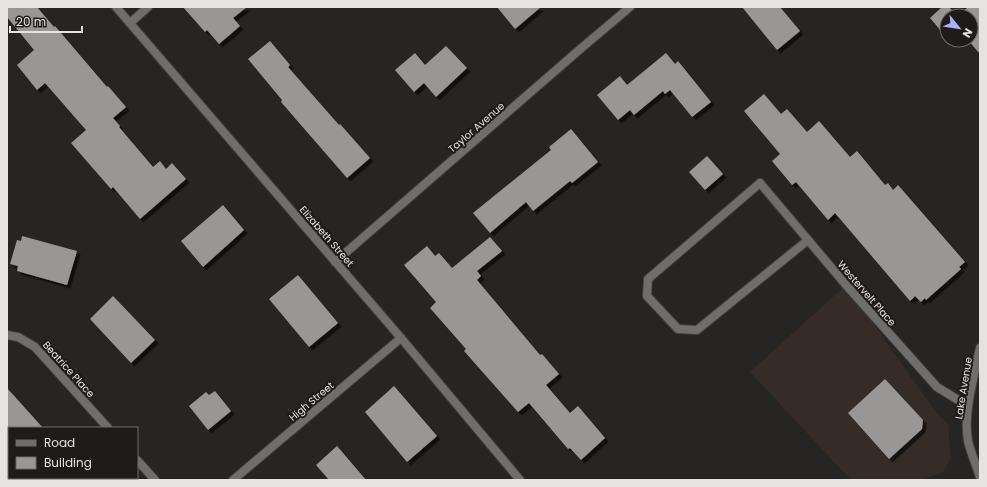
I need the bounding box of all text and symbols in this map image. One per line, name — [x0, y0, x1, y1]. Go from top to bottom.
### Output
scale bar — [10, 8, 82, 34]
north arrow — [939, 8, 979, 48]
text: 20 m — [16, 13, 46, 30]
text: N — [959, 25, 977, 41]
street label: Taylor Avenue — [445, 99, 508, 156]
street label: Elizabeth Street — [296, 203, 358, 270]
street label: Westervelt Place — [834, 257, 899, 329]
street label: Beatrice Place — [39, 338, 98, 401]
street label: Lake Avenue — [951, 356, 976, 420]
street label: High Street — [286, 378, 337, 425]
legend — [8, 427, 138, 479]
text: Road — [44, 434, 75, 451]
text: Building — [44, 454, 92, 471]

